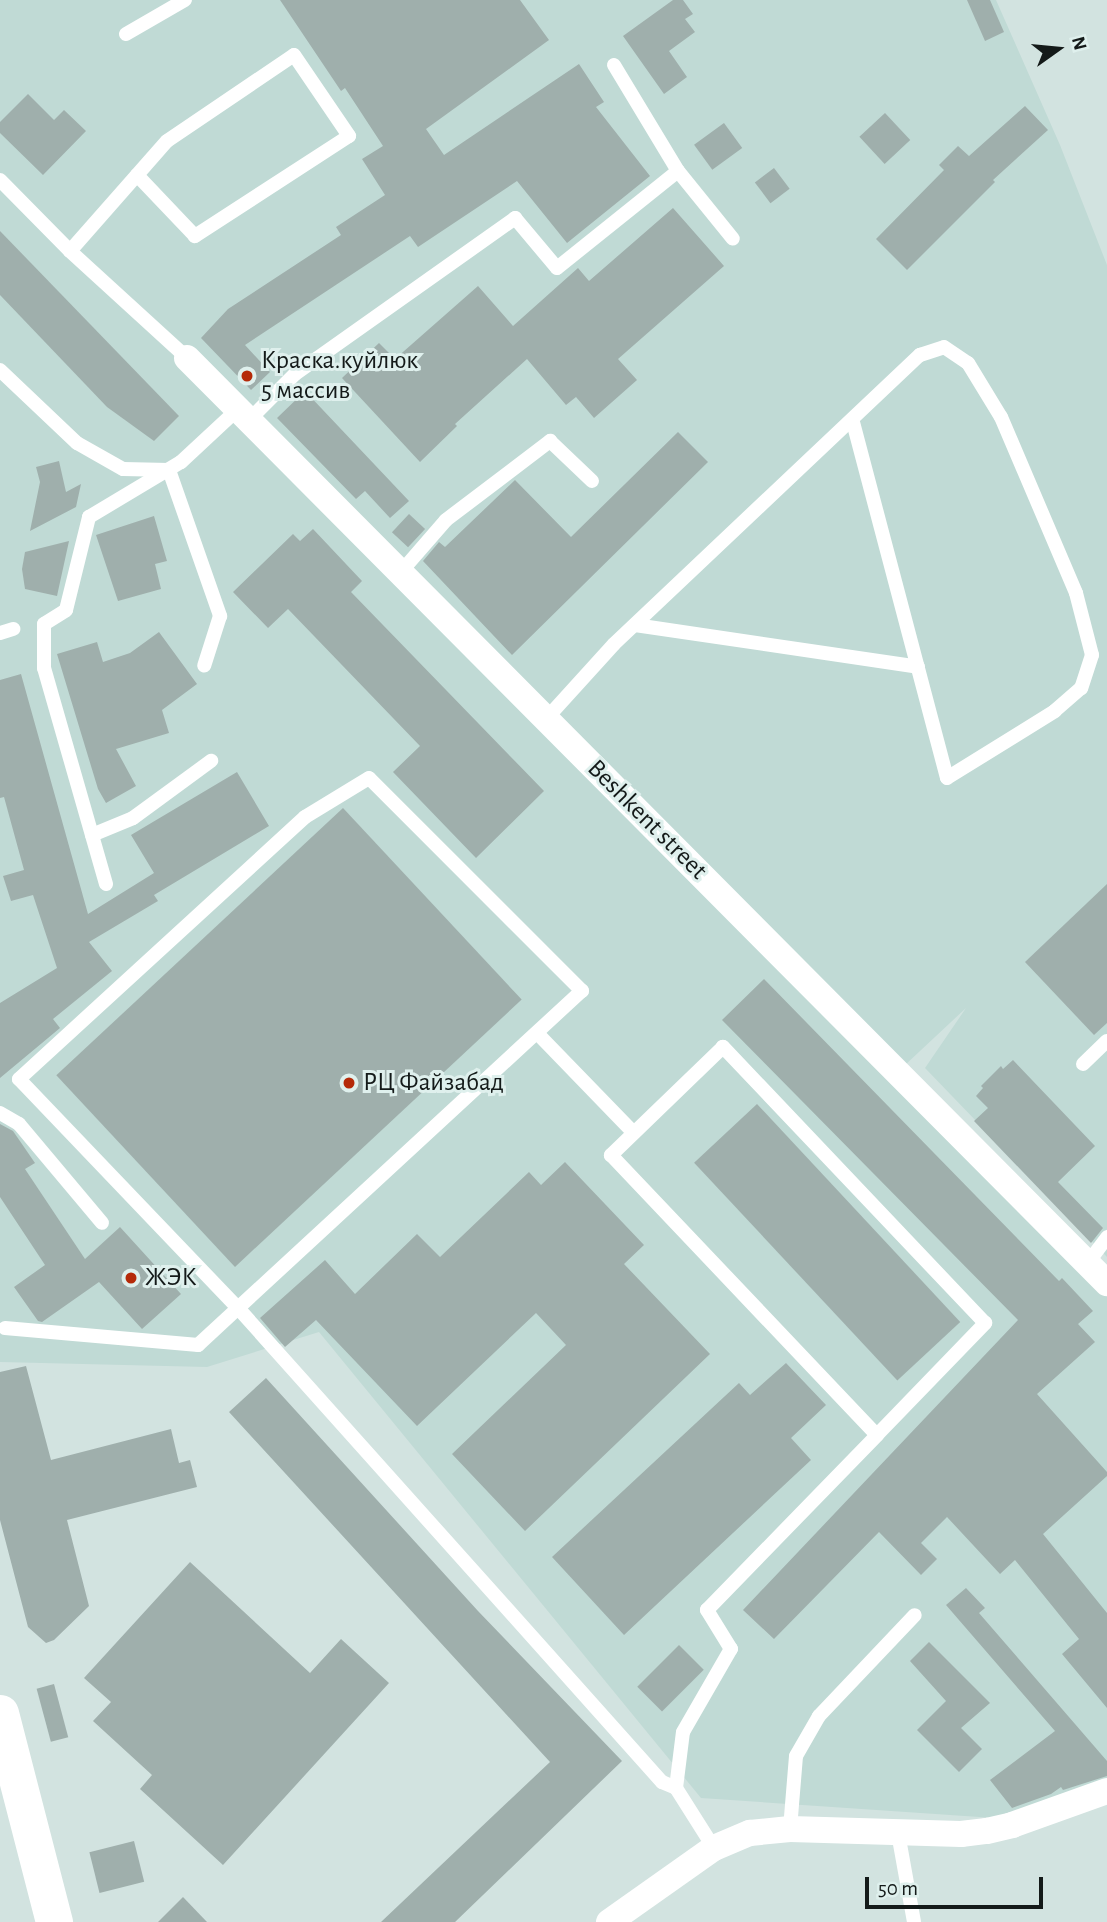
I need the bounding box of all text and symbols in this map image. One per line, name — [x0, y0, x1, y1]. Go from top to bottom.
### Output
north arrow — [1023, 14, 1093, 84]
text: N — [1068, 35, 1090, 52]
place label: Краска.куйлюк 5 массив — [261, 345, 418, 406]
marker: Краска.куйлюк 5 массив — [239, 368, 255, 384]
street label: Beshkent street — [581, 754, 713, 886]
place label: РЦ Файзабад — [363, 1067, 504, 1099]
marker: РЦ Файзабад — [341, 1075, 357, 1091]
place label: ЖЭК — [145, 1262, 197, 1294]
marker: ЖЭК — [123, 1270, 139, 1286]
scale bar — [869, 1862, 1048, 1906]
text: 50 m — [878, 1878, 918, 1899]

